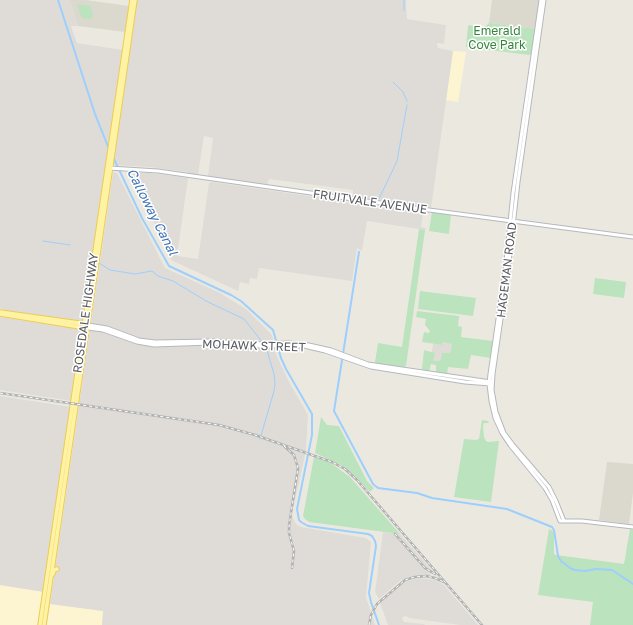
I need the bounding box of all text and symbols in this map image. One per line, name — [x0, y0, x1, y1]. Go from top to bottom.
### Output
park label: Emerald Cove Park — [468, 24, 526, 52]
water label: Calloway Canal — [123, 166, 181, 258]
street label: FRUITVALE AVENUE — [312, 187, 428, 217]
street label: HAGEMAN ROAD — [494, 221, 520, 319]
street label: ROSEDALE HIGHWAY — [70, 252, 102, 374]
street label: MOHAWK STREET — [202, 337, 306, 355]

